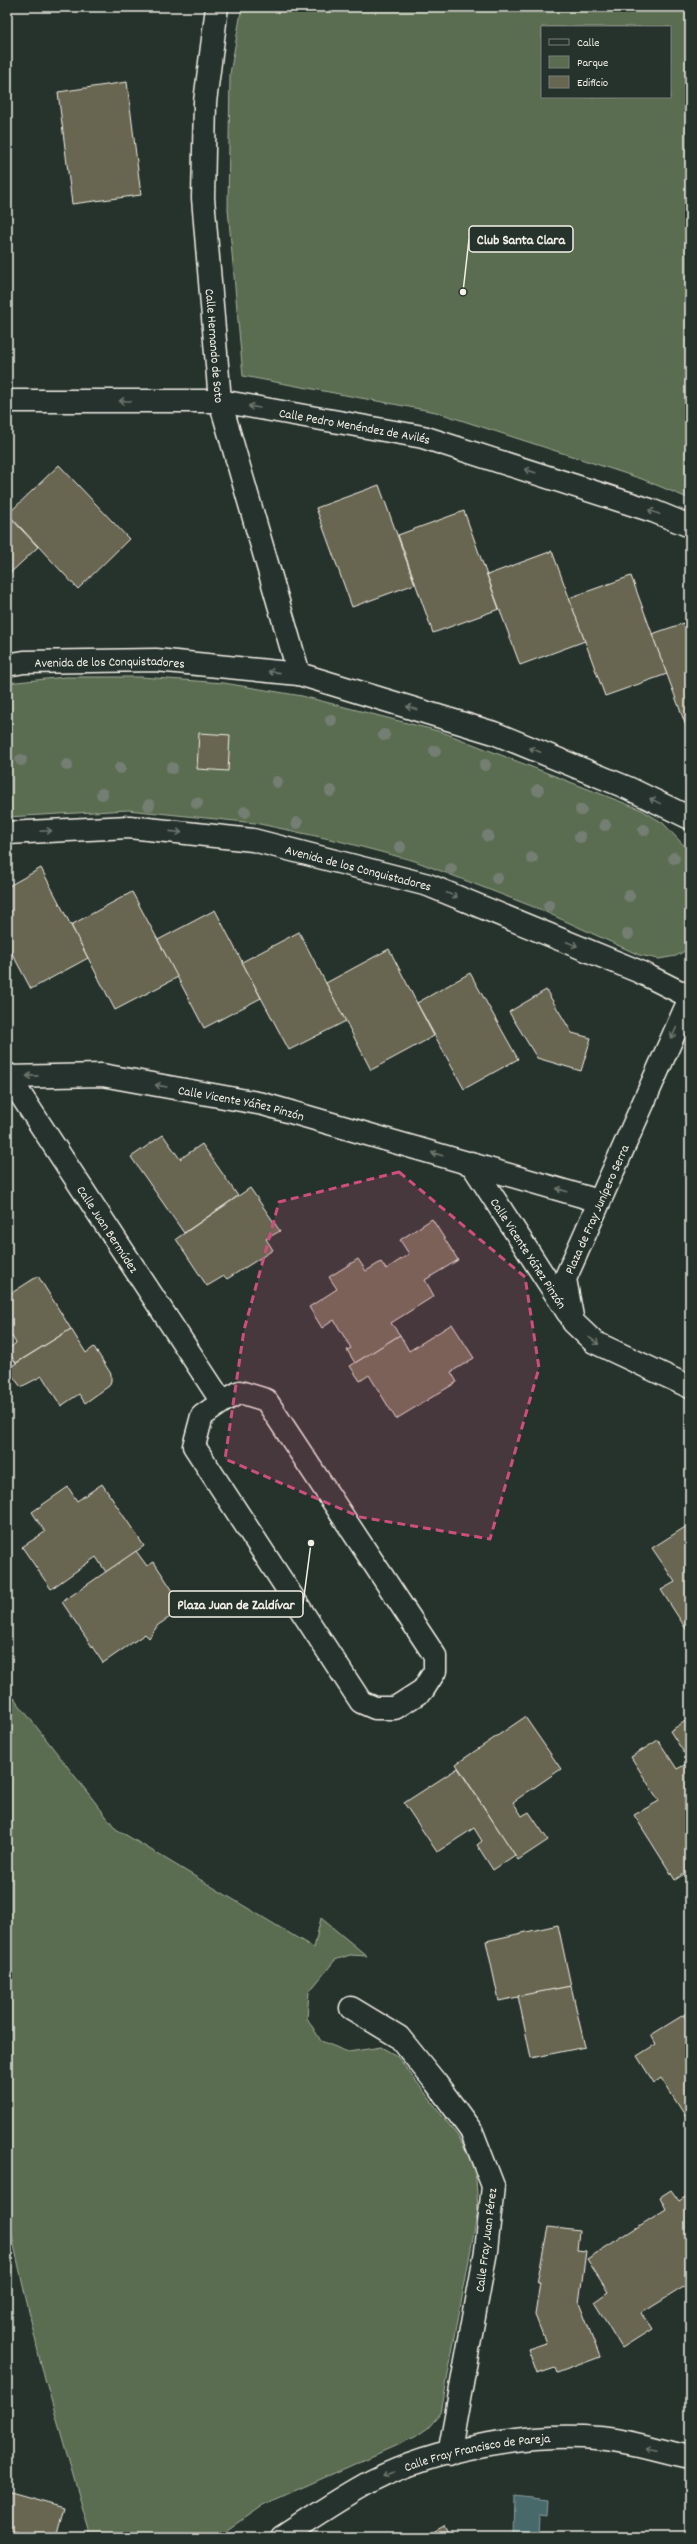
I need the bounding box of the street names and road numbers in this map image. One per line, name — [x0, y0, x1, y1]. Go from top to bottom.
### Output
street label: Calle Hernando de Soto — [199, 288, 227, 404]
street label: Calle Pedro Menéndez de Avilés — [277, 405, 432, 451]
street label: Avenida de los Conquistadores — [34, 653, 186, 675]
street label: Avenida de los Conquistadores — [283, 842, 434, 898]
street label: Calle Vicente Yáñez Pinzón — [176, 1082, 306, 1127]
street label: Plaza de Fray Junípero Serra — [561, 1141, 636, 1278]
street label: Calle Juan Bermúdez — [71, 1183, 142, 1278]
street label: Calle Vicente Yáñez Pinzón — [484, 1195, 570, 1313]
street label: Calle Fray Juan Pérez — [472, 2187, 503, 2293]
street label: Calle Fray Francisco de Pareja — [402, 2430, 552, 2478]

